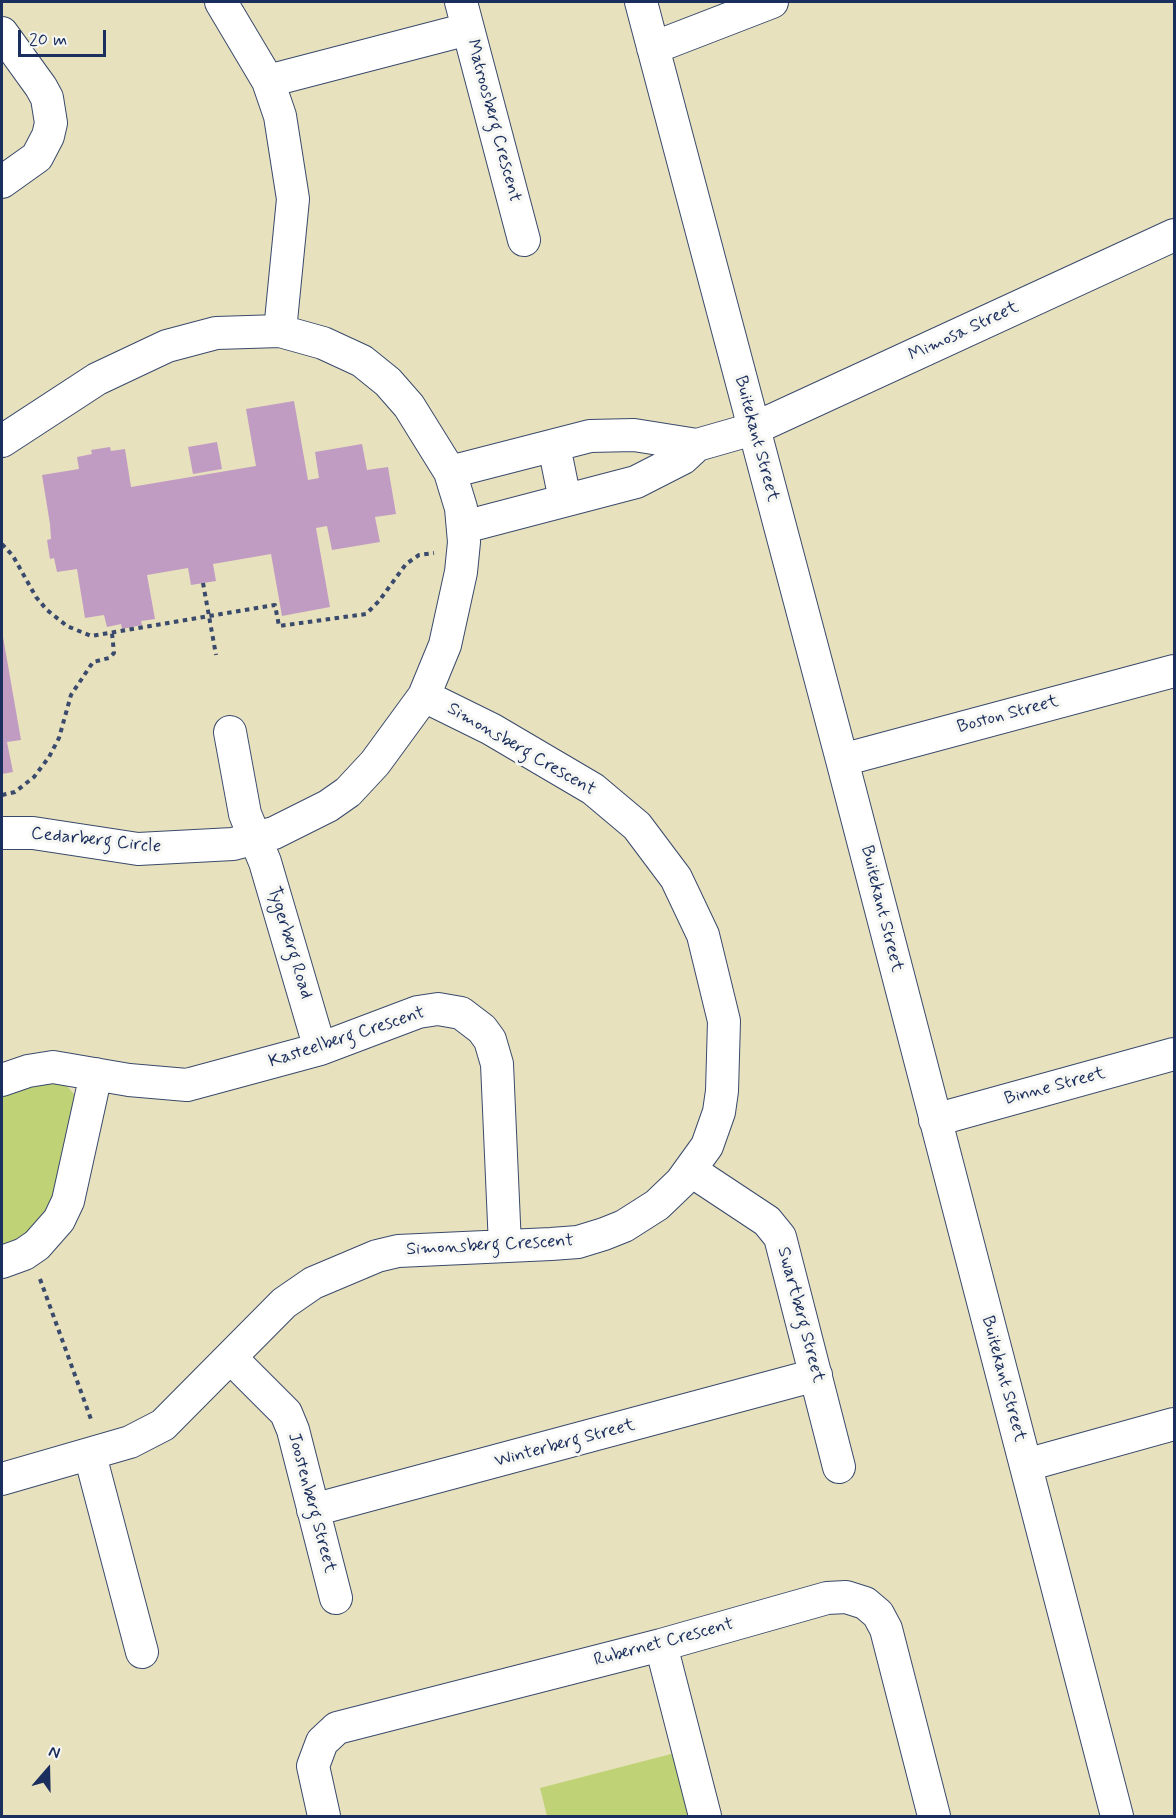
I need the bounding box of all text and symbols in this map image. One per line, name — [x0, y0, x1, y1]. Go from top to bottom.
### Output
scale bar — [21, 18, 110, 56]
text: 20 m — [29, 28, 67, 52]
street label: Matroosberg Crescent — [461, 37, 525, 205]
street label: Mimosa Street — [906, 297, 1022, 367]
street label: Buitekant Street — [729, 374, 783, 504]
street label: Boston Street — [955, 691, 1061, 739]
street label: Simonsberg Crescent — [443, 699, 599, 801]
street label: Cedarberg Circle — [30, 823, 162, 859]
street label: Buitekant Street — [855, 844, 907, 974]
street label: Tygerberg Road — [262, 884, 316, 1002]
street label: Kasteelberg Crescent — [266, 1003, 428, 1073]
street label: Binne Street — [1002, 1063, 1108, 1111]
street label: Simonsberg Crescent — [406, 1231, 574, 1261]
street label: Swartberg Street — [771, 1245, 829, 1385]
street label: Buitekant Street — [976, 1314, 1030, 1444]
street label: Winterberg Street — [492, 1415, 638, 1473]
street label: Joostenberg Street — [282, 1431, 340, 1575]
street label: Rubernet Crescent — [592, 1614, 736, 1672]
north arrow — [18, 1740, 78, 1800]
text: N — [46, 1741, 63, 1764]

